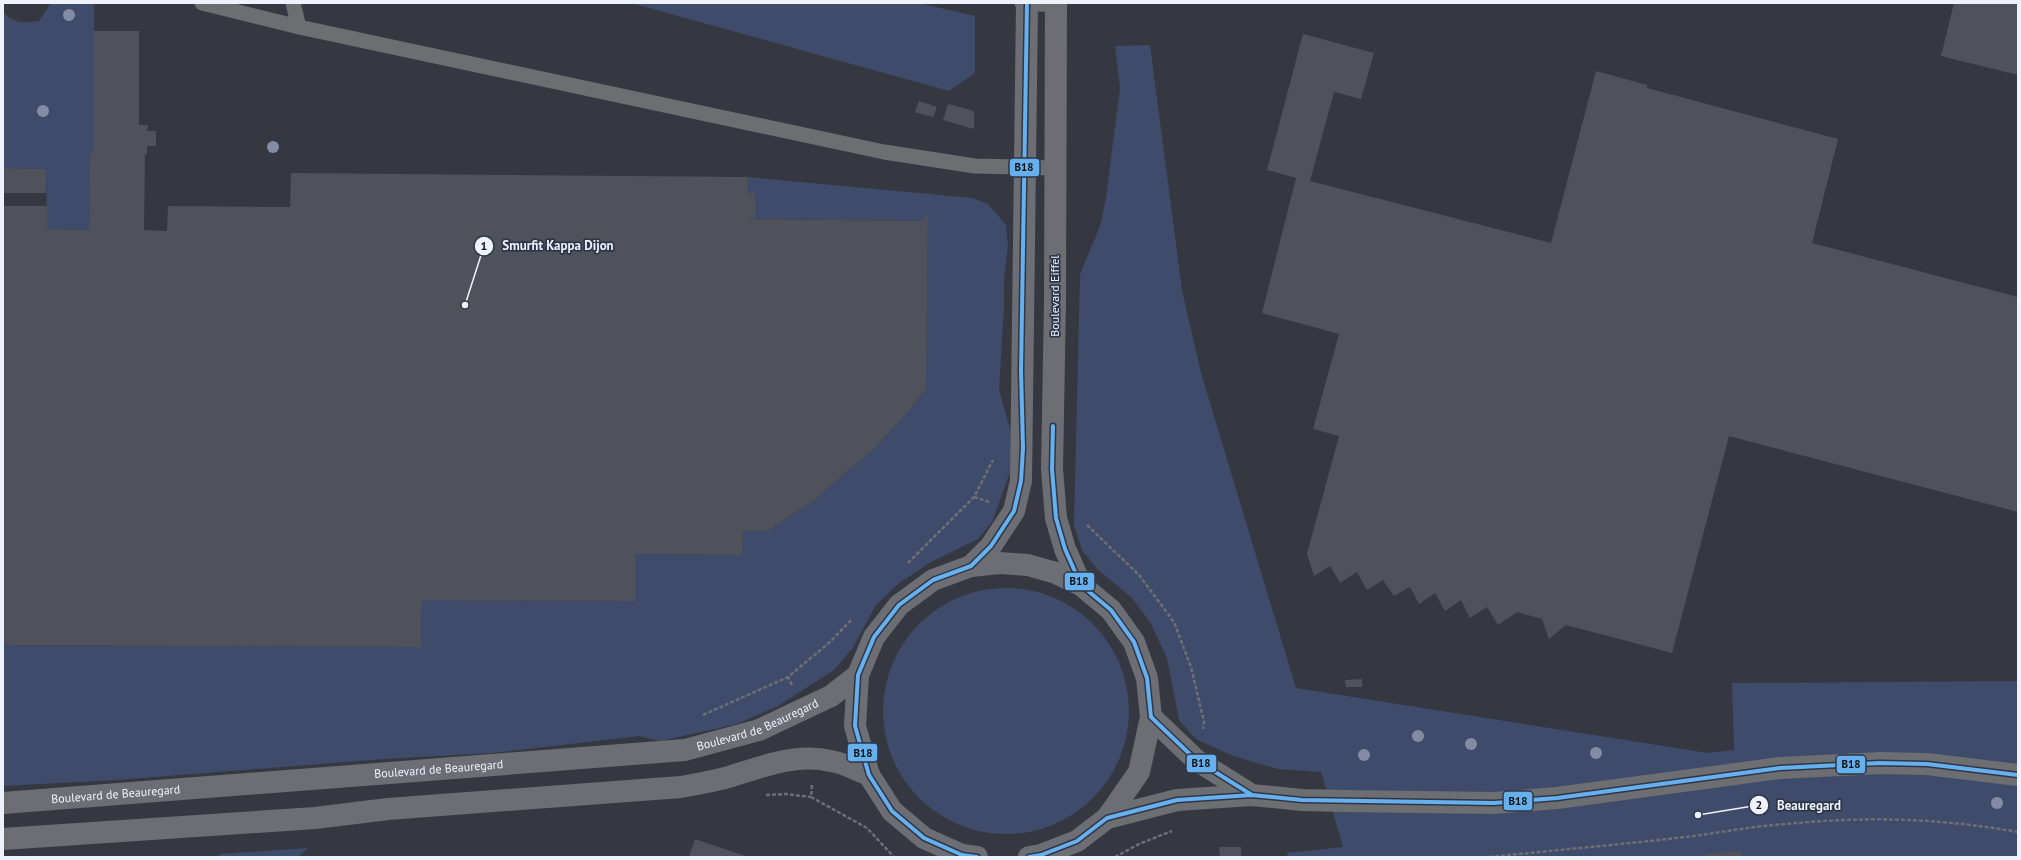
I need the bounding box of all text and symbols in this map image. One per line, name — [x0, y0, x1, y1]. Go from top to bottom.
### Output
line badge: B18 — [1009, 158, 1040, 177]
text: B18 — [1015, 160, 1033, 174]
callout: Smurfit Kappa Dijon — [474, 233, 622, 258]
text: Smurfit Kappa Dijon — [502, 237, 614, 254]
text: 1 — [481, 238, 487, 253]
street label: Boulevard Eiffel — [1047, 255, 1062, 337]
line badge: B18 — [1064, 572, 1095, 591]
text: B18 — [1070, 574, 1088, 588]
street label: Boulevard de Beauregard — [695, 695, 821, 754]
line badge: B18 — [847, 743, 878, 762]
text: B18 — [854, 746, 872, 760]
line badge: B18 — [1186, 754, 1217, 773]
line badge: B18 — [1836, 755, 1866, 774]
street label: Boulevard de Beauregard — [374, 756, 504, 781]
text: B18 — [1192, 756, 1210, 770]
text: B18 — [1842, 757, 1860, 771]
street label: Boulevard de Beauregard — [51, 781, 181, 806]
line badge: B18 — [1503, 791, 1533, 811]
callout: Beauregard — [1749, 793, 1849, 818]
text: B18 — [1509, 794, 1527, 808]
text: 2 — [1756, 797, 1762, 812]
text: Beauregard — [1777, 797, 1841, 814]

